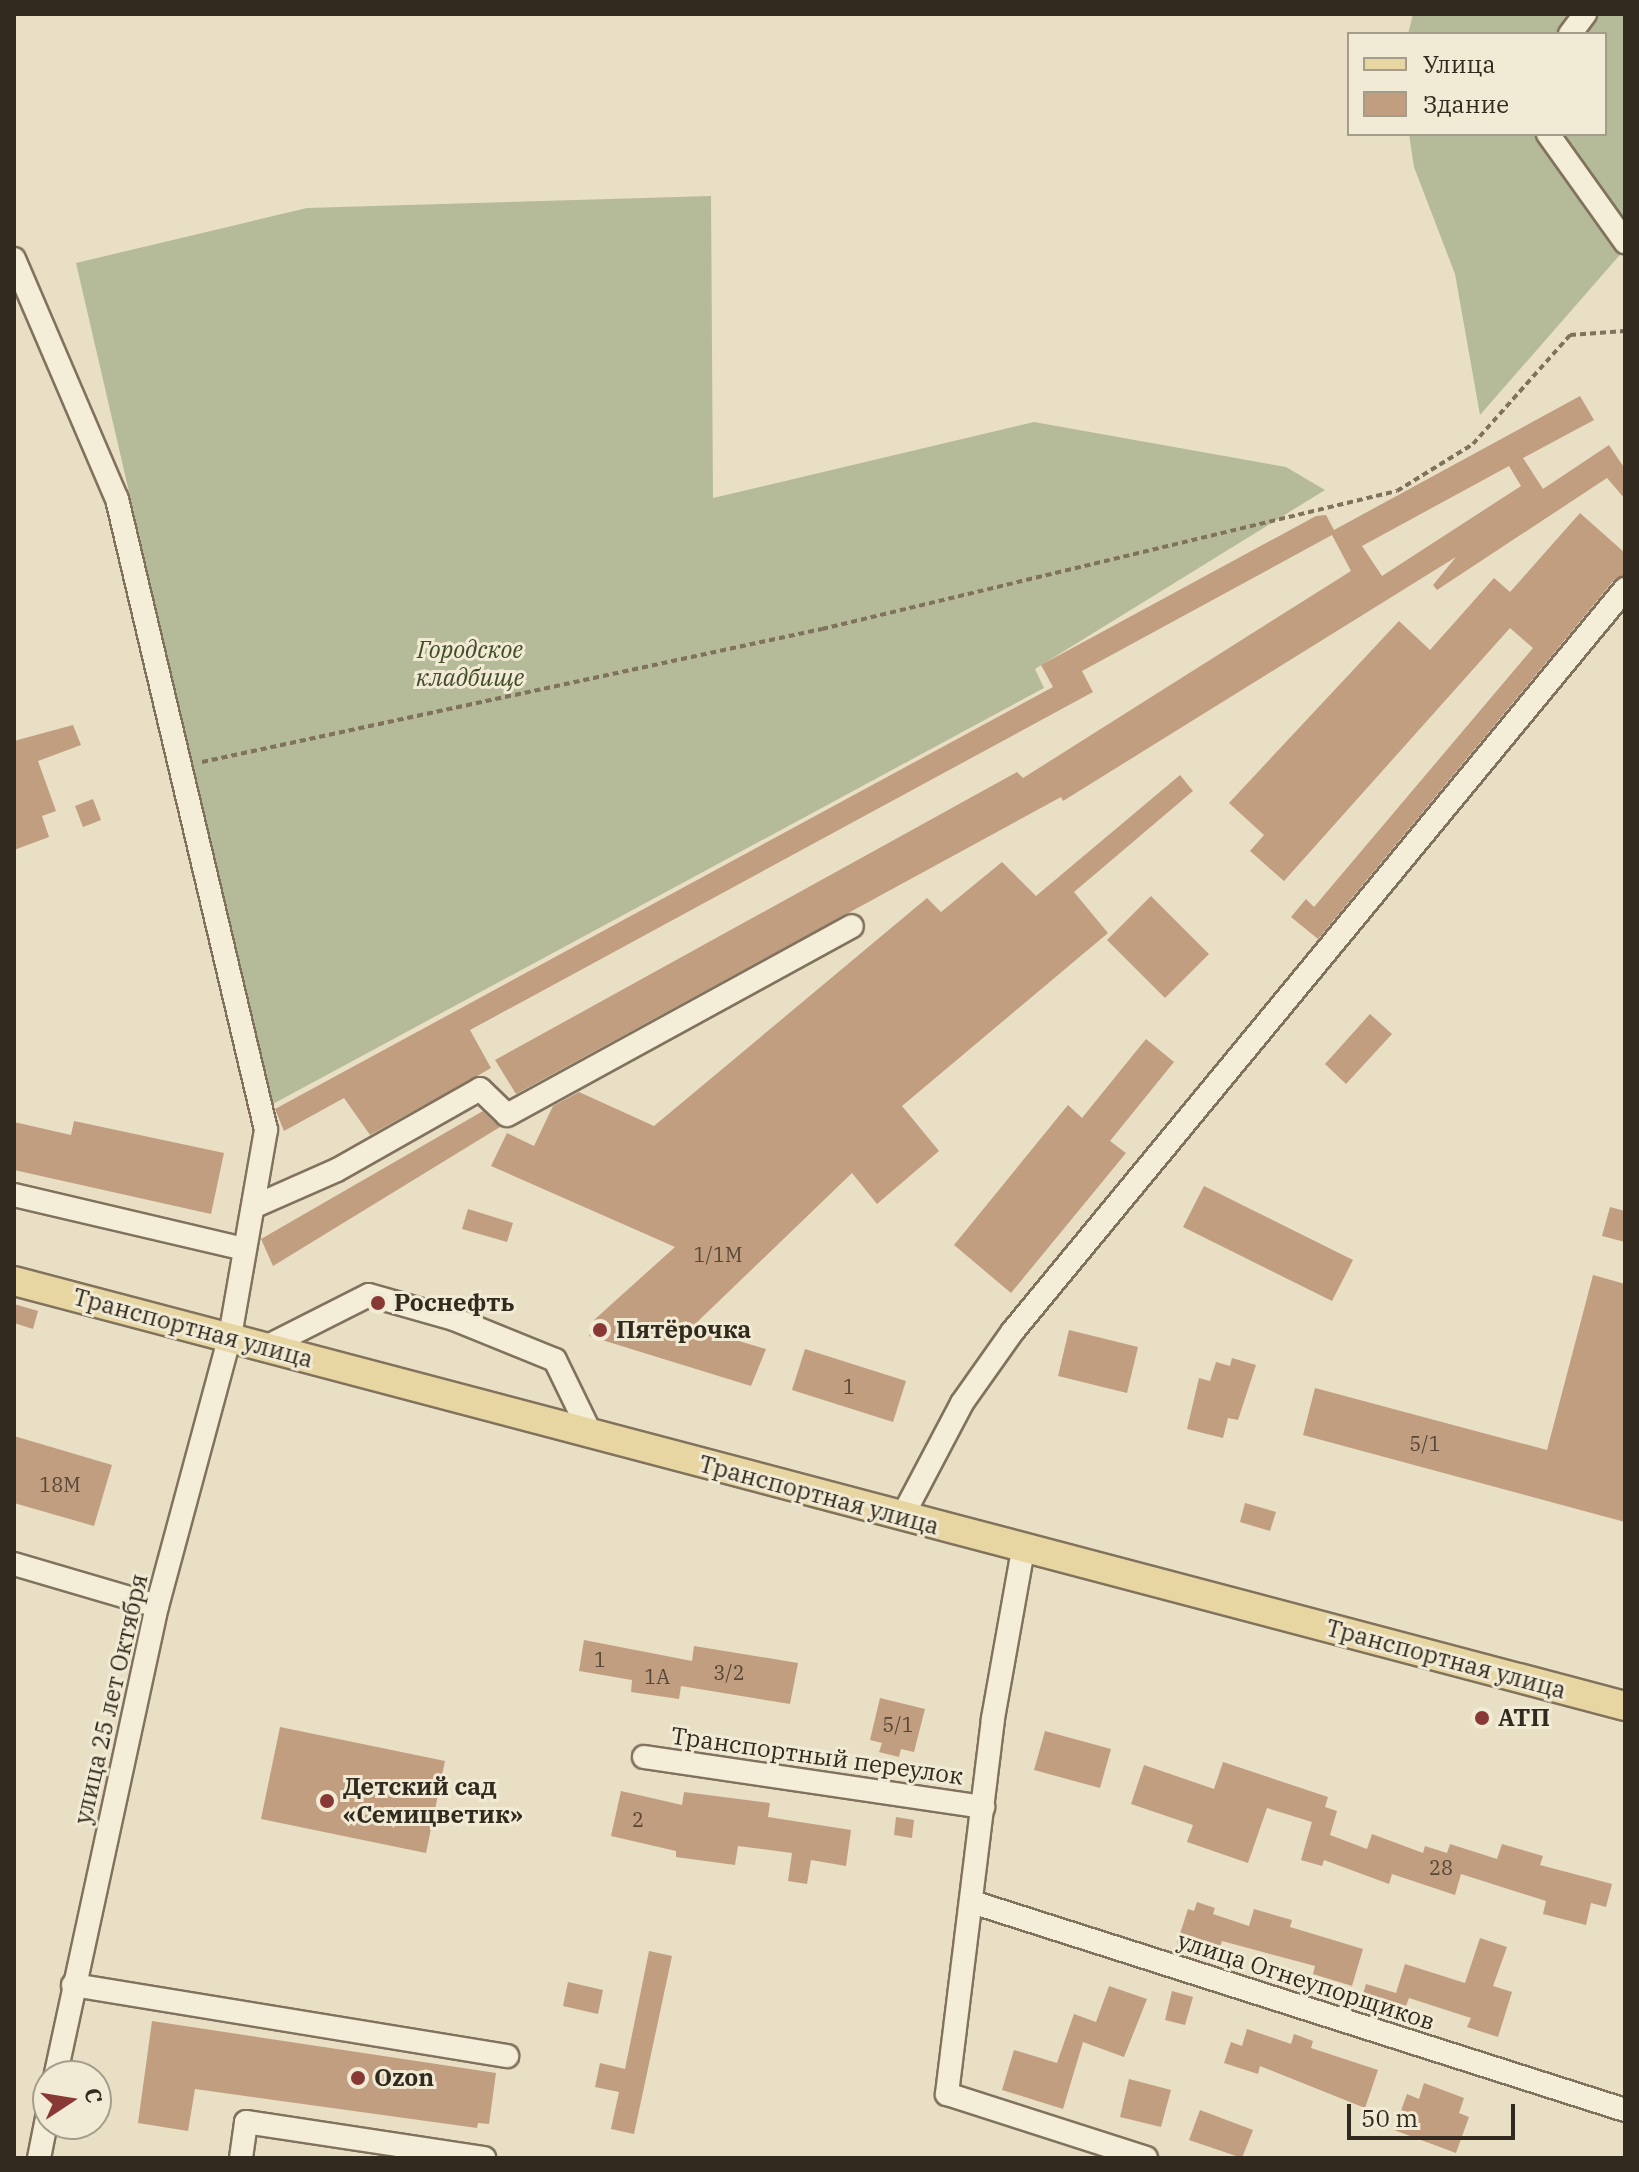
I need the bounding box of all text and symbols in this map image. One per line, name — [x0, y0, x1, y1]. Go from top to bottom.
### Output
legend — [1347, 32, 1607, 136]
text: Улица — [1423, 48, 1496, 80]
text: Здание — [1423, 88, 1509, 120]
park label: Городское кладбище — [416, 636, 524, 692]
house number: 1/1М — [694, 1242, 742, 1266]
street label: Транспортная улица — [70, 1282, 316, 1374]
place label: Роснефть — [394, 1289, 514, 1317]
marker: Роснефть — [369, 1294, 387, 1312]
place label: Пятёрочка — [616, 1316, 751, 1344]
marker: Пятёрочка — [591, 1321, 609, 1339]
house number: 1 — [843, 1374, 855, 1398]
house number: 5/1 — [1409, 1431, 1441, 1455]
street label: Транспортная улица — [696, 1449, 942, 1541]
house number: 18М — [39, 1472, 81, 1496]
street label: улица 25 лет Октября — [68, 1571, 154, 1827]
street label: Транспортная улица — [1323, 1613, 1569, 1705]
house number: 1 — [594, 1647, 606, 1671]
house number: 3/2 — [713, 1660, 745, 1684]
house number: 1А — [644, 1664, 670, 1688]
place label: АТП — [1498, 1704, 1550, 1732]
marker: АТП — [1473, 1709, 1491, 1727]
house number: 5/1 — [882, 1712, 914, 1736]
street label: Транспортный переулок — [669, 1721, 965, 1791]
place label: Детский сад «Семицветик» — [343, 1773, 523, 1829]
marker: Детский сад «Семицветик» — [318, 1792, 336, 1810]
house number: 2 — [632, 1807, 644, 1831]
house number: 28 — [1429, 1855, 1453, 1879]
street label: улица Огнеупорщиков — [1174, 1926, 1438, 2036]
north arrow — [32, 2060, 112, 2140]
place label: Ozon — [374, 2064, 434, 2092]
marker: Ozon — [349, 2069, 367, 2087]
text: С — [78, 2085, 110, 2105]
scale bar — [1351, 2088, 1519, 2138]
text: 50 m — [1361, 2102, 1418, 2134]

